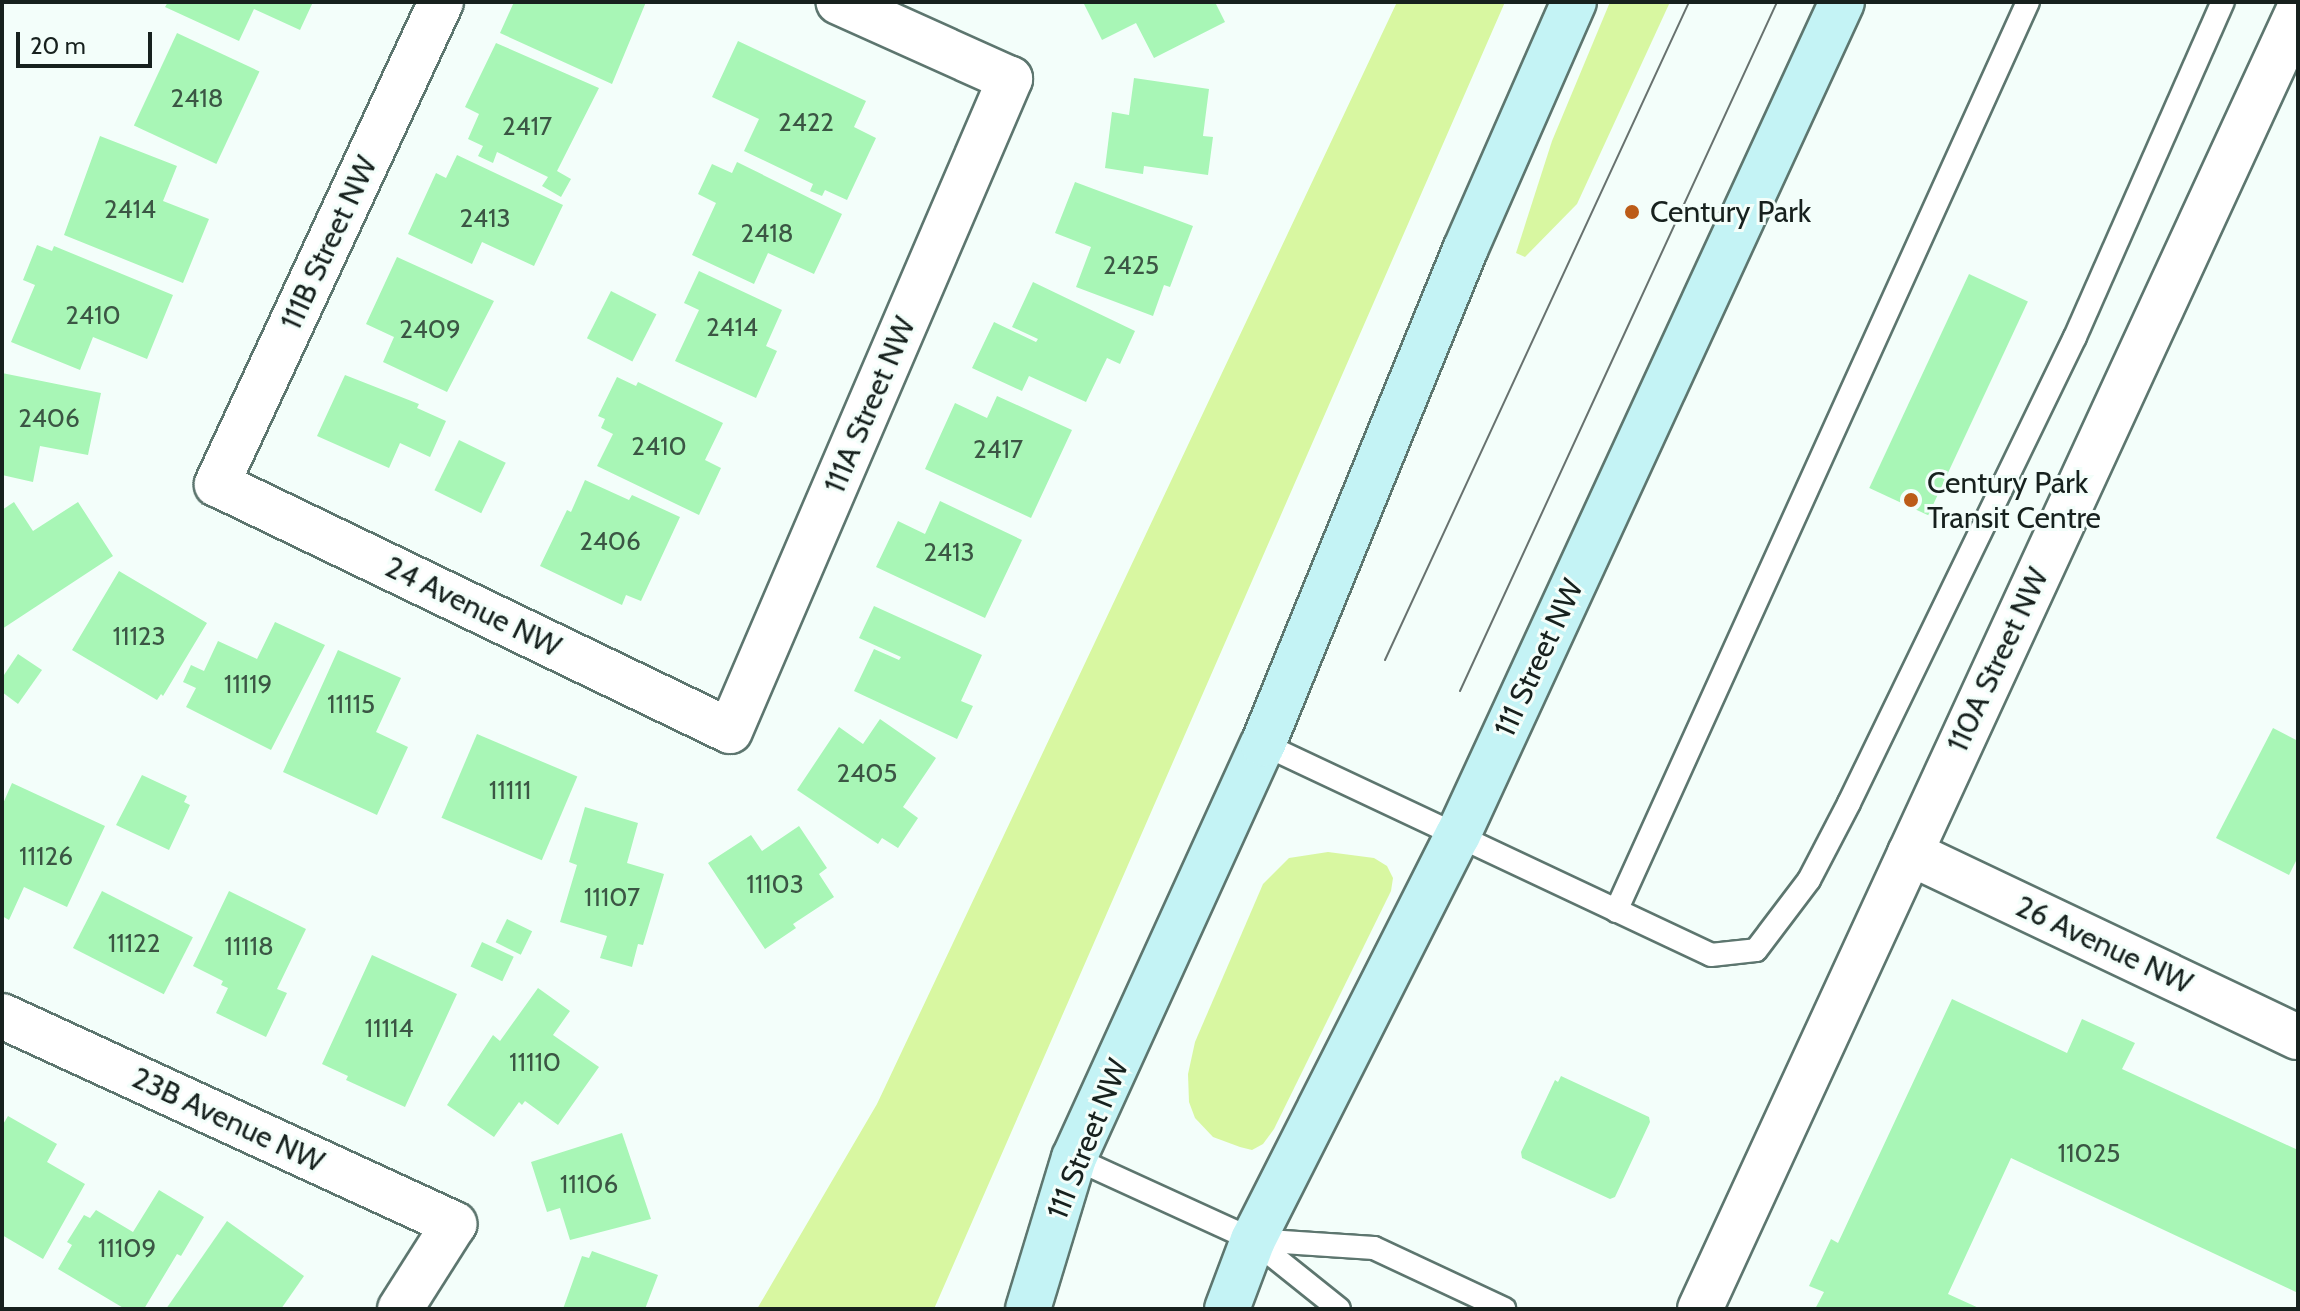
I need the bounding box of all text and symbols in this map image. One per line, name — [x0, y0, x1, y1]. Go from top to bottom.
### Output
scale bar — [20, 16, 156, 66]
text: 20 m — [30, 31, 86, 60]
house number: 2418 — [171, 83, 223, 115]
house number: 2422 — [778, 107, 834, 139]
house number: 2417 — [502, 111, 552, 143]
street label: 111B Street NW — [273, 150, 385, 336]
house number: 2414 — [104, 194, 156, 226]
place label: Century Park — [1650, 194, 1811, 230]
marker: Century Park — [1621, 201, 1643, 223]
house number: 2413 — [459, 203, 511, 235]
house number: 2418 — [741, 218, 793, 250]
house number: 2425 — [1103, 250, 1159, 282]
house number: 2410 — [65, 300, 121, 332]
street label: 111A Street NW — [817, 311, 923, 499]
house number: 2414 — [706, 312, 758, 344]
house number: 2409 — [399, 314, 461, 346]
house number: 2406 — [18, 403, 80, 435]
house number: 2410 — [631, 431, 687, 463]
house number: 2417 — [973, 434, 1023, 466]
place label: Century Park Transit Centre — [1927, 465, 2101, 536]
marker: Century Park Transit Centre — [1902, 491, 1920, 509]
house number: 2406 — [579, 526, 641, 558]
house number: 2413 — [923, 537, 975, 569]
street label: 24 Avenue NW — [379, 549, 567, 665]
street label: 110A Street NW — [1940, 562, 2056, 758]
street label: 111 Street NW — [1487, 574, 1591, 742]
house number: 11123 — [112, 621, 166, 653]
house number: 11119 — [224, 669, 272, 701]
house number: 11115 — [327, 689, 375, 721]
house number: 2405 — [837, 758, 897, 790]
house number: 11111 — [489, 775, 531, 807]
house number: 11126 — [19, 841, 73, 873]
house number: 11103 — [746, 869, 804, 901]
house number: 11107 — [584, 882, 640, 914]
street label: 26 Avenue NW — [2010, 888, 2198, 1002]
house number: 11122 — [108, 928, 160, 960]
house number: 11118 — [224, 931, 274, 963]
house number: 11114 — [365, 1013, 413, 1045]
house number: 11110 — [509, 1047, 561, 1079]
street label: 111 Street NW — [1040, 1054, 1136, 1224]
street label: 23B Avenue NW — [126, 1060, 330, 1180]
house number: 11025 — [2058, 1138, 2120, 1170]
house number: 11106 — [560, 1169, 618, 1201]
house number: 11109 — [98, 1233, 156, 1265]

